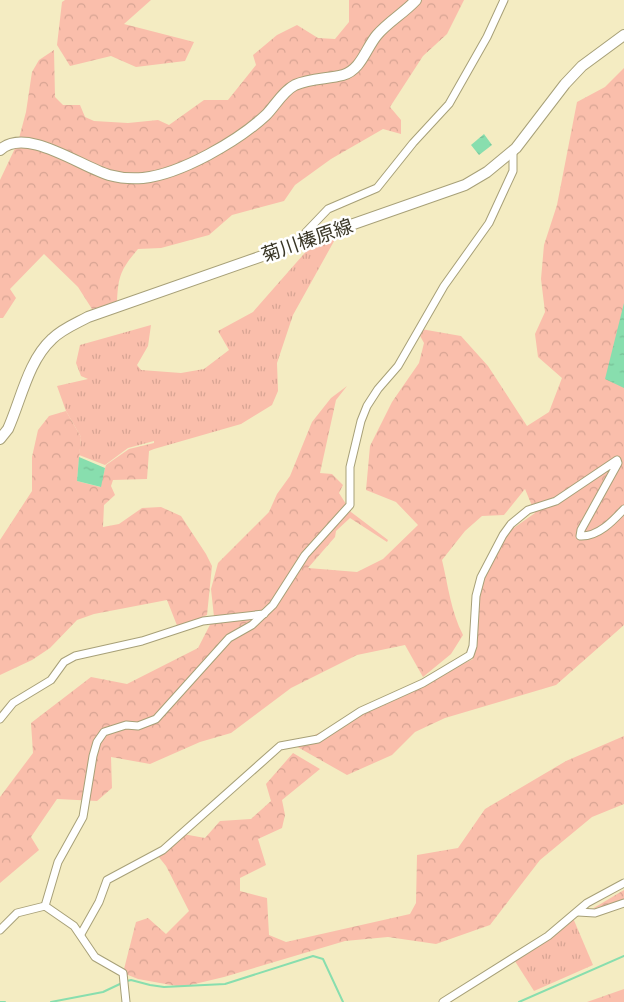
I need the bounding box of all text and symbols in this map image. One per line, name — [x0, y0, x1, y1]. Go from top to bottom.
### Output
street label: 菊川榛原線 — [259, 215, 356, 267]

